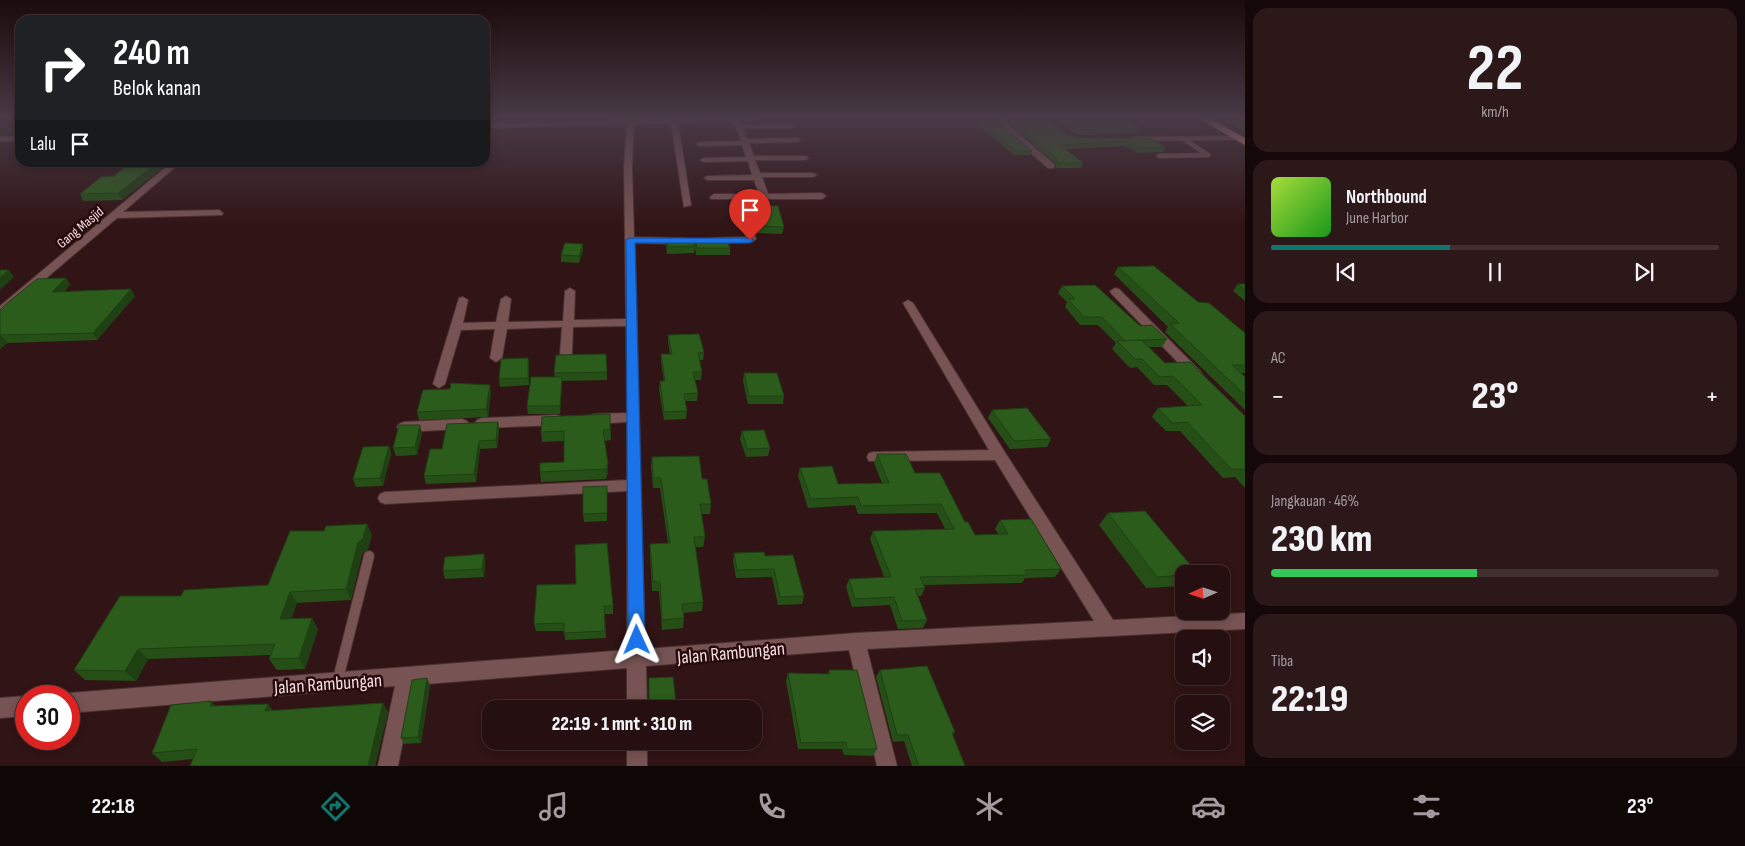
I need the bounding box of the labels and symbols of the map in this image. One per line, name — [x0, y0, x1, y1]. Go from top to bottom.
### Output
pin — [729, 189, 771, 240]
street label: Gang Masjid — [53, 203, 107, 252]
north arrow — [1175, 565, 1230, 620]
position arrow — [610, 613, 662, 665]
street label: Jalan Rambungan — [675, 637, 786, 670]
street label: Jalan Rambungan — [272, 669, 383, 700]
speed limit sign: 30 — [15, 685, 80, 750]

